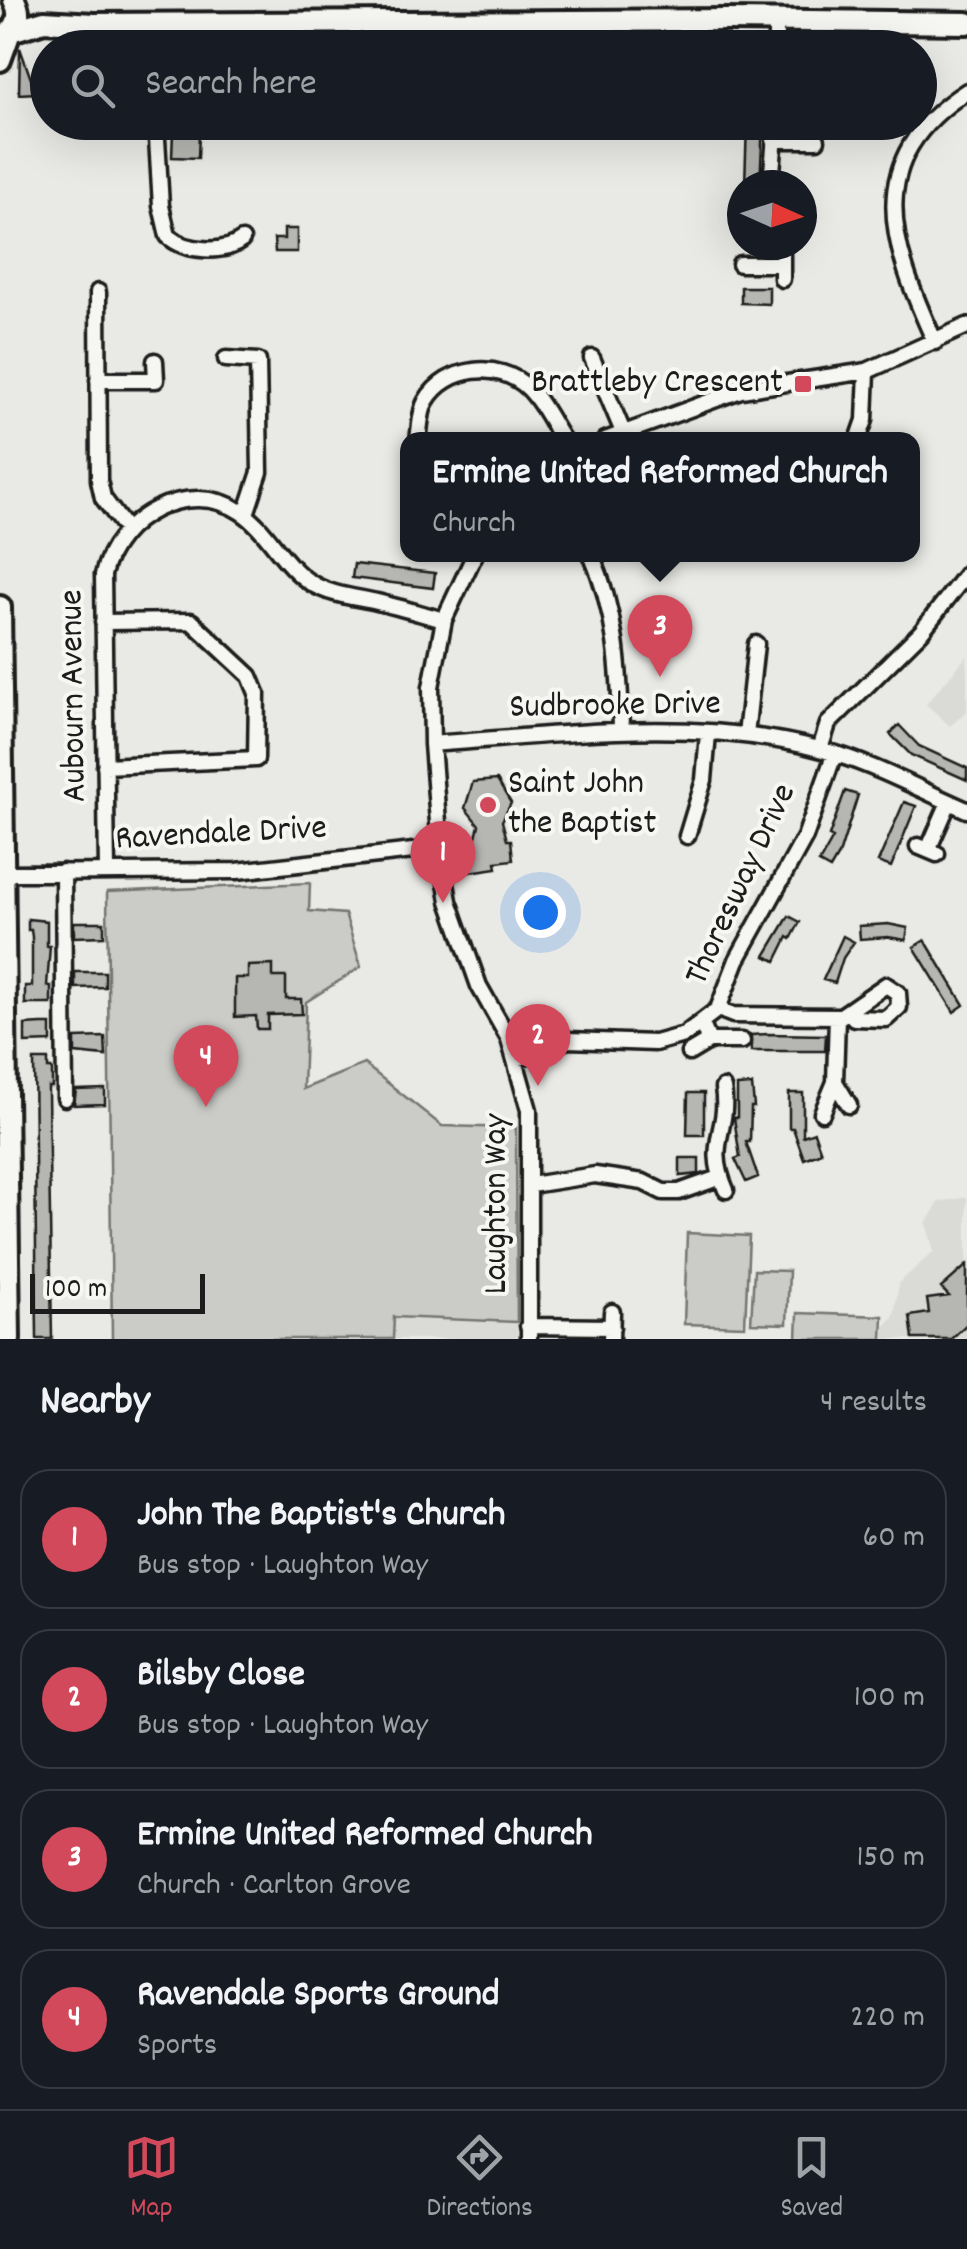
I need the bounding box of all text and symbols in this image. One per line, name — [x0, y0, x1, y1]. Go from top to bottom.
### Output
search box — [30, 30, 937, 140]
icon: search — [65, 58, 120, 113]
text: Search here — [145, 58, 317, 113]
north arrow — [727, 170, 817, 260]
place label: Brattleby Crescent — [531, 359, 783, 409]
marker: Brattleby Crescent — [792, 373, 814, 395]
popup — [400, 432, 920, 562]
text: Ermine United Reformed Church — [432, 447, 888, 502]
text: Church — [432, 502, 516, 548]
street label: Aubourn Avenue — [48, 589, 102, 803]
pin: 3 — [628, 594, 692, 677]
street label: Sudbrooke Drive — [509, 680, 721, 734]
place label: Saint John the Baptist — [508, 760, 657, 850]
street label: Thoresway Drive — [673, 776, 811, 994]
marker: Saint John the Baptist — [477, 794, 499, 816]
street label: Ravendale Drive — [114, 804, 328, 866]
pin: 1 — [410, 820, 476, 903]
your location — [515, 887, 566, 938]
pin: 2 — [506, 1004, 570, 1086]
pin: 4 — [174, 1024, 238, 1107]
street label: Laughton Way — [473, 1113, 523, 1294]
scale bar — [30, 1269, 205, 1314]
text: 100 m — [45, 1271, 107, 1311]
text: Nearby — [40, 1374, 150, 1434]
text: 4 results — [820, 1381, 927, 1427]
text: John The Baptist's Church — [137, 1489, 505, 1544]
text: 1 — [71, 1516, 78, 1562]
text: 60 m — [863, 1516, 925, 1562]
text: Bus stop · Laughton Way — [137, 1544, 428, 1590]
text: Bilsby Close — [137, 1649, 305, 1704]
text: 2 — [68, 1676, 81, 1722]
text: 100 m — [854, 1676, 925, 1722]
text: Bus stop · Laughton Way — [137, 1704, 428, 1750]
text: Ermine United Reformed Church — [137, 1809, 593, 1864]
text: 3 — [67, 1836, 82, 1882]
text: 150 m — [856, 1836, 925, 1882]
text: Church · Carlton Grove — [137, 1864, 411, 1910]
text: Ravendale Sports Ground — [137, 1969, 500, 2024]
text: 4 — [68, 1996, 81, 2042]
text: 220 m — [850, 1996, 925, 2042]
text: Sports — [137, 2024, 217, 2070]
tab: Map — [124, 2130, 179, 2230]
tab: Directions — [427, 2130, 533, 2230]
tab: Saved — [781, 2130, 843, 2230]

